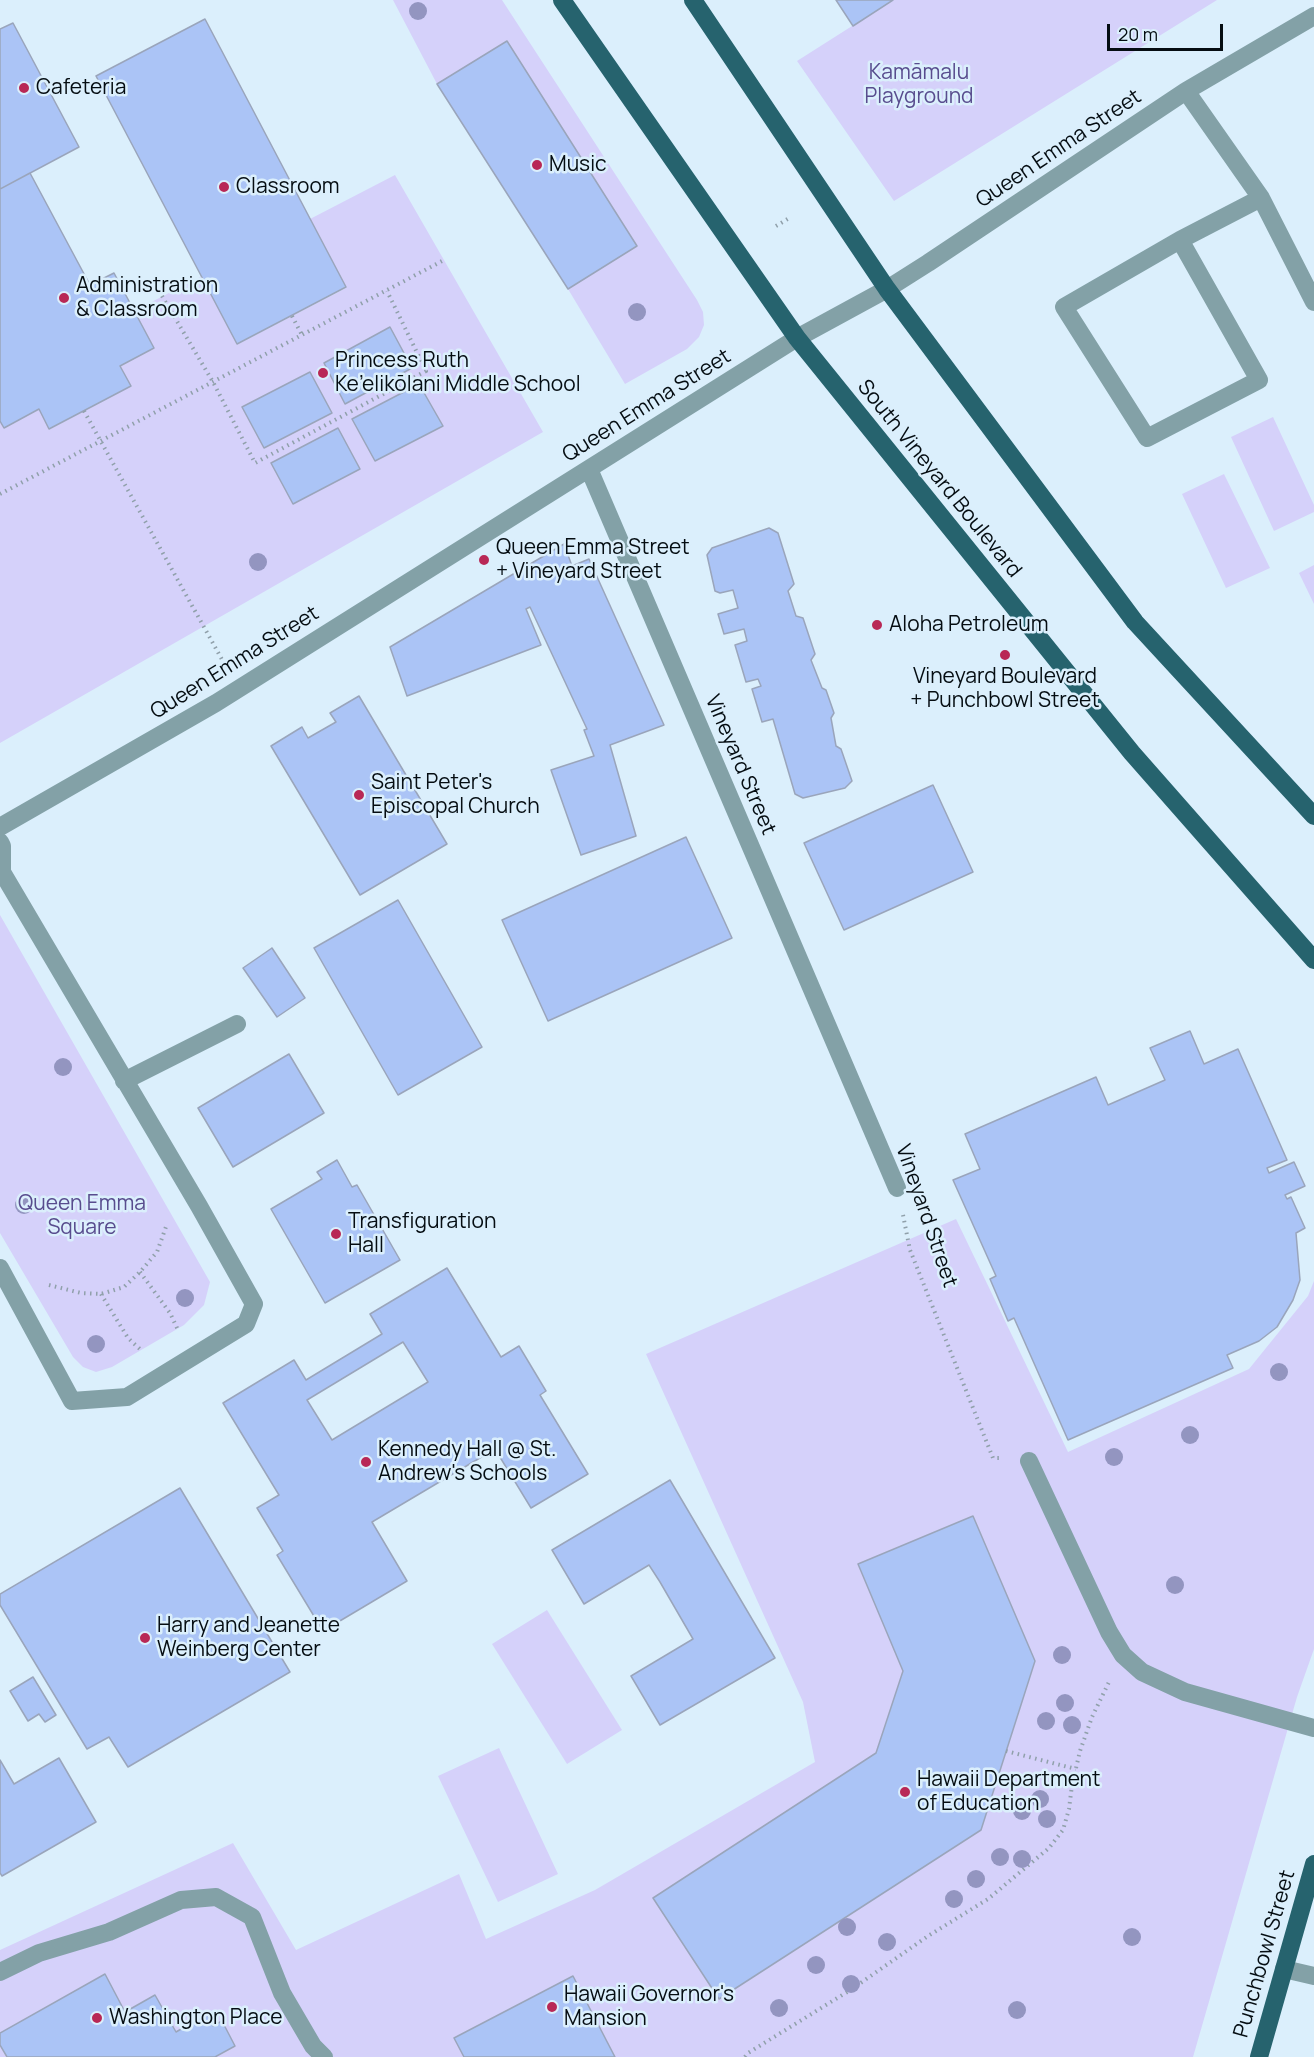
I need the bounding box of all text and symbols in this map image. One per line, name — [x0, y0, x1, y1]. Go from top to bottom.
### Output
scale bar — [1110, 12, 1226, 50]
text: 20 m — [1118, 22, 1158, 46]
park label: Kamāmalu Playground — [865, 60, 973, 110]
place label: Cafeteria — [36, 75, 126, 101]
marker: Cafeteria — [17, 81, 31, 95]
street label: Queen Emma Street — [972, 84, 1146, 214]
place label: Music — [549, 152, 607, 178]
marker: Music — [530, 158, 544, 172]
place label: Classroom — [236, 174, 340, 200]
marker: Classroom — [217, 180, 231, 194]
place label: Administration & Classroom — [76, 273, 218, 323]
marker: Administration & Classroom — [57, 291, 71, 305]
street label: Queen Emma Street — [558, 344, 736, 468]
place label: Princess Ruth Ke’elikōlani Middle School — [335, 348, 581, 398]
marker: Princess Ruth Ke’elikōlani Middle School — [316, 366, 330, 380]
street label: South Vineyard Boulevard — [852, 375, 1026, 583]
place label: Queen Emma Street + Vineyard Street — [496, 535, 690, 585]
marker: Queen Emma Street + Vineyard Street — [477, 553, 491, 567]
street label: Queen Emma Street — [146, 601, 324, 725]
place label: Aloha Petroleum — [889, 612, 1049, 638]
marker: Aloha Petroleum — [870, 618, 884, 632]
marker: Vineyard Boulevard + Punchbowl Street — [998, 648, 1012, 662]
place label: Vineyard Boulevard + Punchbowl Street — [910, 664, 1100, 714]
street label: Vineyard Street — [699, 691, 781, 839]
place label: Saint Peter's Episcopal Church — [371, 770, 540, 820]
marker: Saint Peter's Episcopal Church — [352, 788, 366, 802]
street label: Vineyard Street — [890, 1141, 962, 1291]
park label: Queen Emma Square — [18, 1191, 146, 1241]
place label: Transfiguration Hall — [348, 1209, 496, 1259]
marker: Transfiguration Hall — [329, 1227, 343, 1241]
place label: Kennedy Hall @ St. Andrew's Schools — [378, 1437, 556, 1487]
marker: Kennedy Hall @ St. Andrew's Schools — [359, 1455, 373, 1469]
place label: Harry and Jeanette Weinberg Center — [157, 1613, 340, 1663]
marker: Harry and Jeanette Weinberg Center — [138, 1631, 152, 1645]
place label: Hawaii Department of Education — [917, 1767, 1101, 1817]
marker: Hawaii Department of Education — [898, 1785, 912, 1799]
street label: Punchbowl Street — [1229, 1867, 1301, 2041]
place label: Hawaii Governor's Mansion — [564, 1982, 734, 2032]
marker: Hawaii Governor's Mansion — [545, 2000, 559, 2014]
place label: Washington Place — [109, 2005, 283, 2031]
marker: Washington Place — [90, 2011, 104, 2025]

